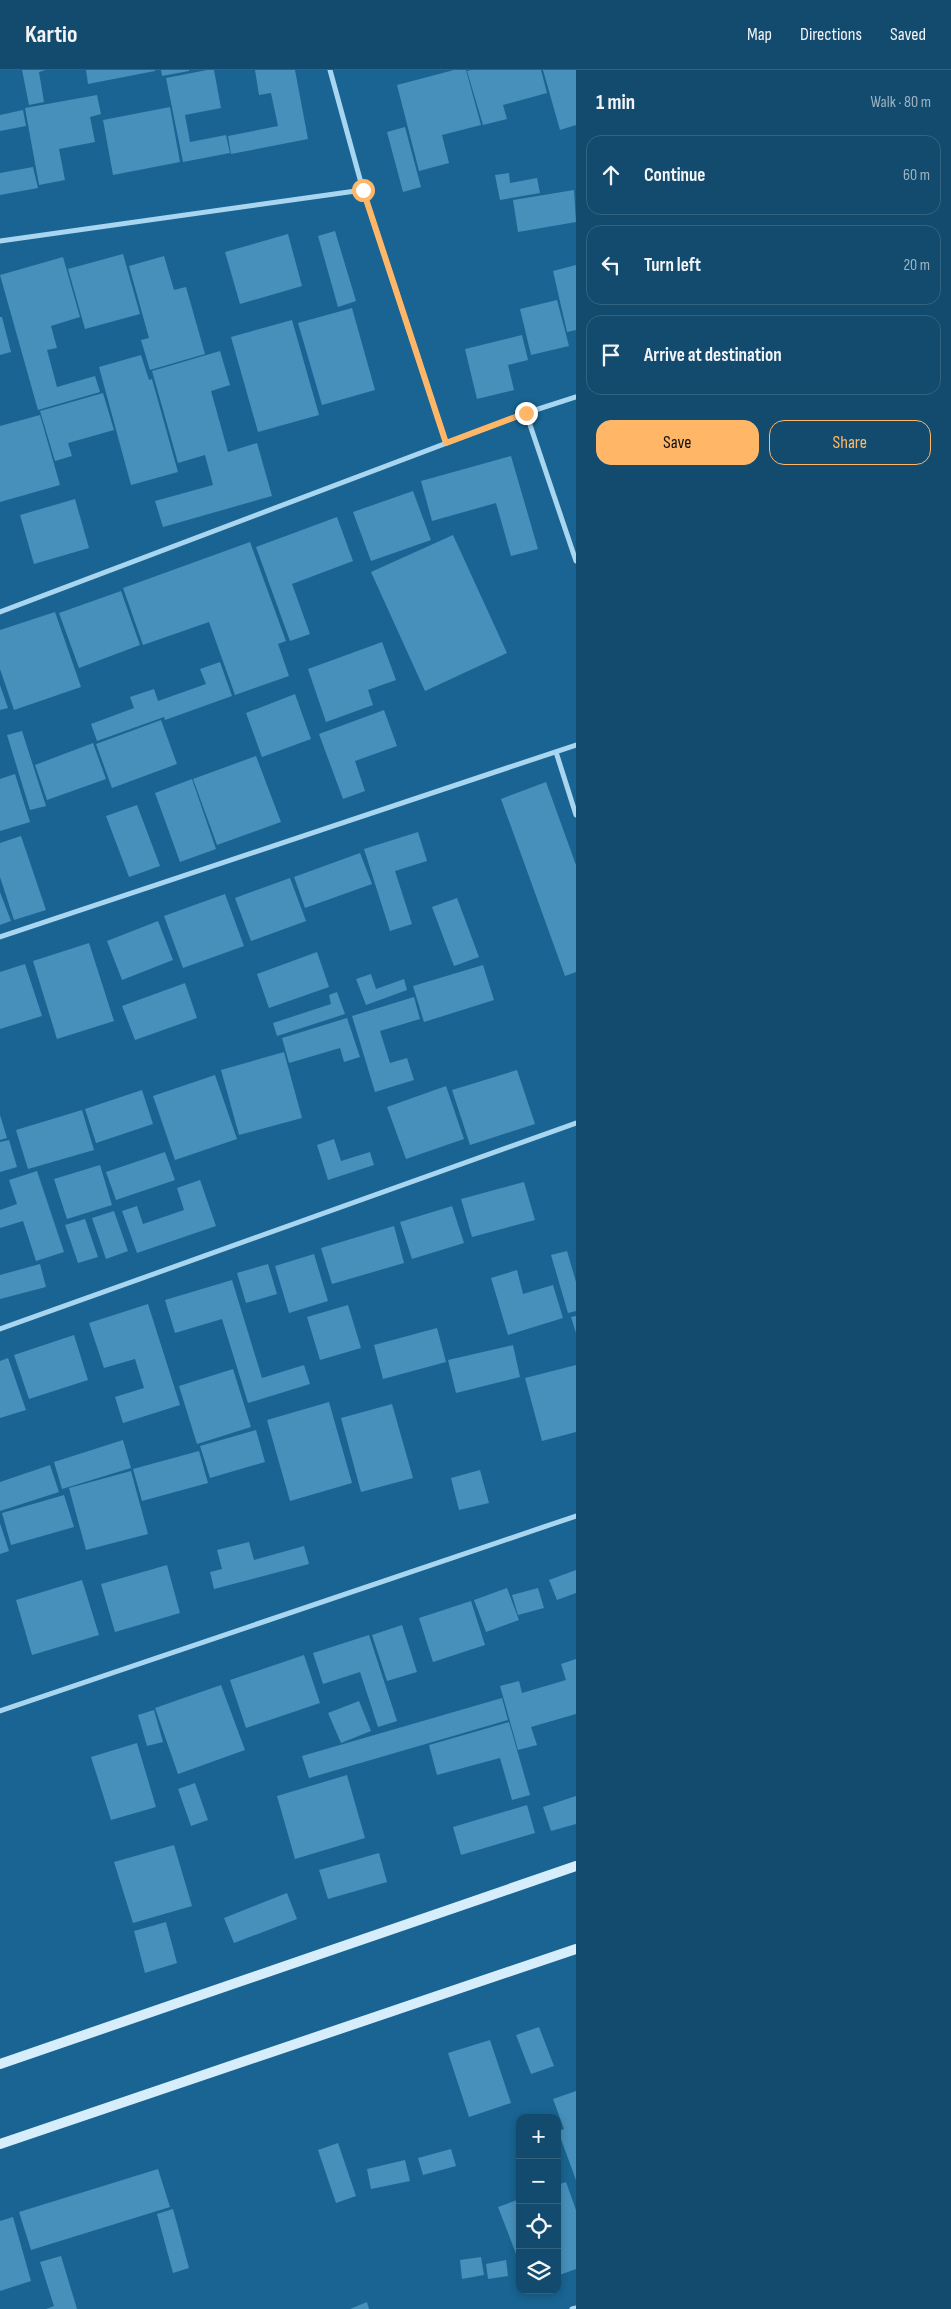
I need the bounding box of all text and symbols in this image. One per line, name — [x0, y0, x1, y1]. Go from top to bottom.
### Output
text: Kartio — [25, 20, 77, 49]
text: Map — [747, 24, 772, 45]
text: Directions — [800, 24, 862, 45]
text: Saved — [890, 24, 926, 45]
text: 1 min — [596, 90, 635, 115]
text: Walk · 80 m — [871, 93, 931, 112]
icon: ahead — [597, 161, 625, 189]
text: Continue — [644, 164, 705, 187]
text: 60 m — [903, 166, 930, 185]
route start — [352, 179, 375, 202]
icon: left — [597, 251, 625, 279]
text: Turn left — [644, 254, 701, 277]
text: 20 m — [903, 256, 930, 275]
icon: arrive — [597, 341, 625, 369]
text: Arrive at destination — [644, 344, 782, 367]
route end — [515, 402, 538, 425]
button: Save — [596, 420, 759, 465]
button: Share — [769, 420, 931, 465]
map controls — [516, 2114, 561, 2294]
button: + — [516, 2114, 561, 2159]
button: − — [516, 2159, 561, 2204]
button: locate — [516, 2204, 561, 2249]
button: layers — [516, 2249, 561, 2294]

